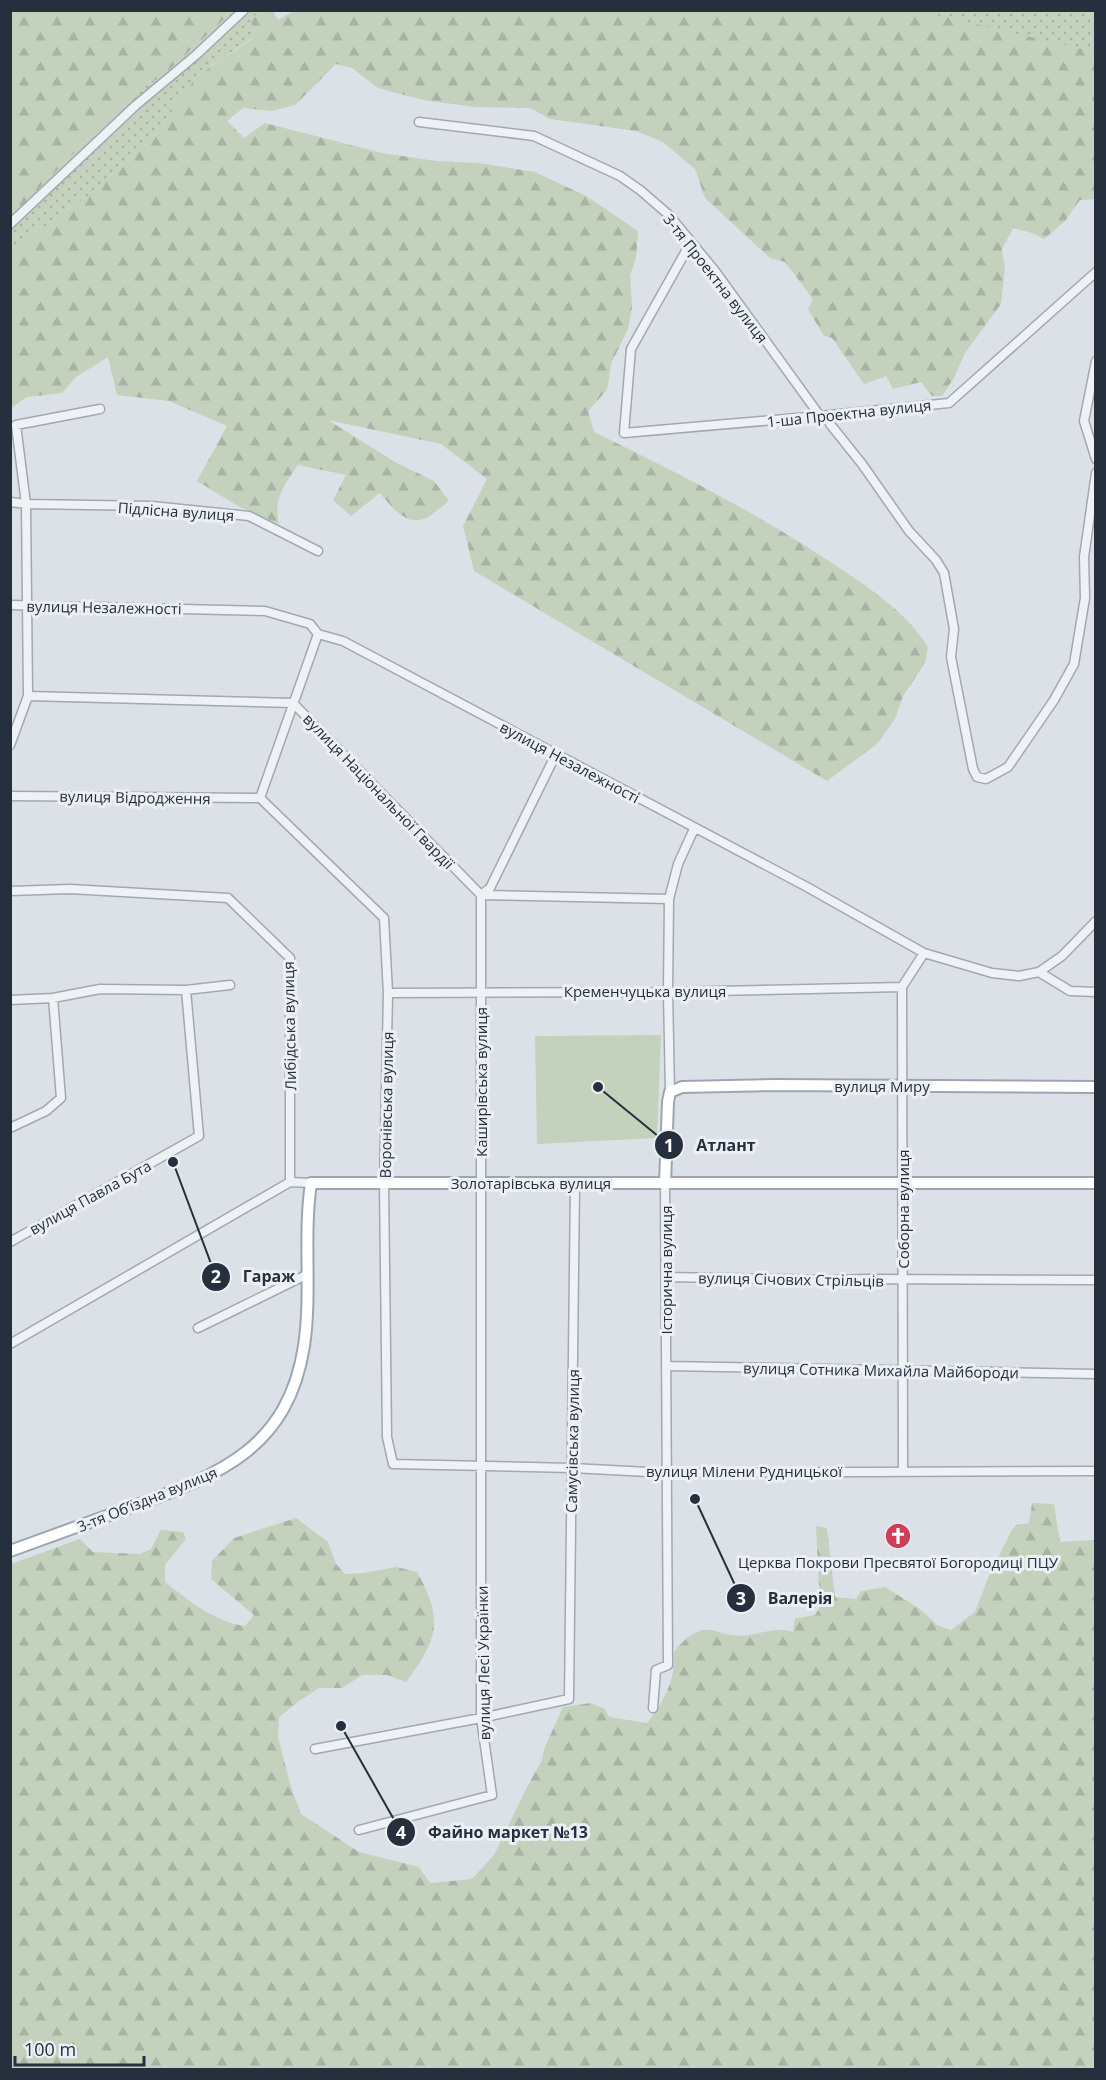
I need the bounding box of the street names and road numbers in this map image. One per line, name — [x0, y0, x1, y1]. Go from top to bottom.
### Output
street label: 3-тя Проектна вулиця — [659, 209, 773, 347]
street label: 1-ша Проектна вулиця — [766, 394, 932, 432]
street label: Підлісна вулиця — [117, 497, 235, 525]
street label: вулиця Незалежності — [26, 596, 182, 618]
street label: вулиця Національної Гвардії — [299, 709, 459, 873]
street label: вулиця Незалежності — [497, 717, 643, 807]
street label: вулиця Відродження — [59, 786, 211, 808]
street label: Либідська вулиця — [278, 961, 300, 1091]
street label: Кременчуцька вулиця — [564, 981, 726, 1001]
street label: Каширівська вулиця — [471, 1007, 491, 1157]
street label: Воронівська вулиця — [375, 1031, 397, 1179]
street label: вулиця Миру — [834, 1076, 930, 1096]
street label: Соборна вулиця — [893, 1149, 913, 1269]
street label: вулиця Павла Бута — [25, 1155, 155, 1239]
street label: Золотарівська вулиця — [451, 1173, 611, 1193]
street label: Історична вулиця — [656, 1206, 676, 1334]
street label: вулиця Січових Стрільців — [698, 1267, 884, 1291]
street label: вулиця Сотника Михайла Майбороди — [743, 1358, 1019, 1382]
street label: Самусівська вулиця — [561, 1369, 583, 1513]
street label: вулиця Мілени Рудницької — [646, 1461, 842, 1481]
street label: 3-тя Обʼїздна вулиця — [74, 1462, 220, 1536]
street label: вулиця Лесі Українки — [472, 1585, 494, 1741]

